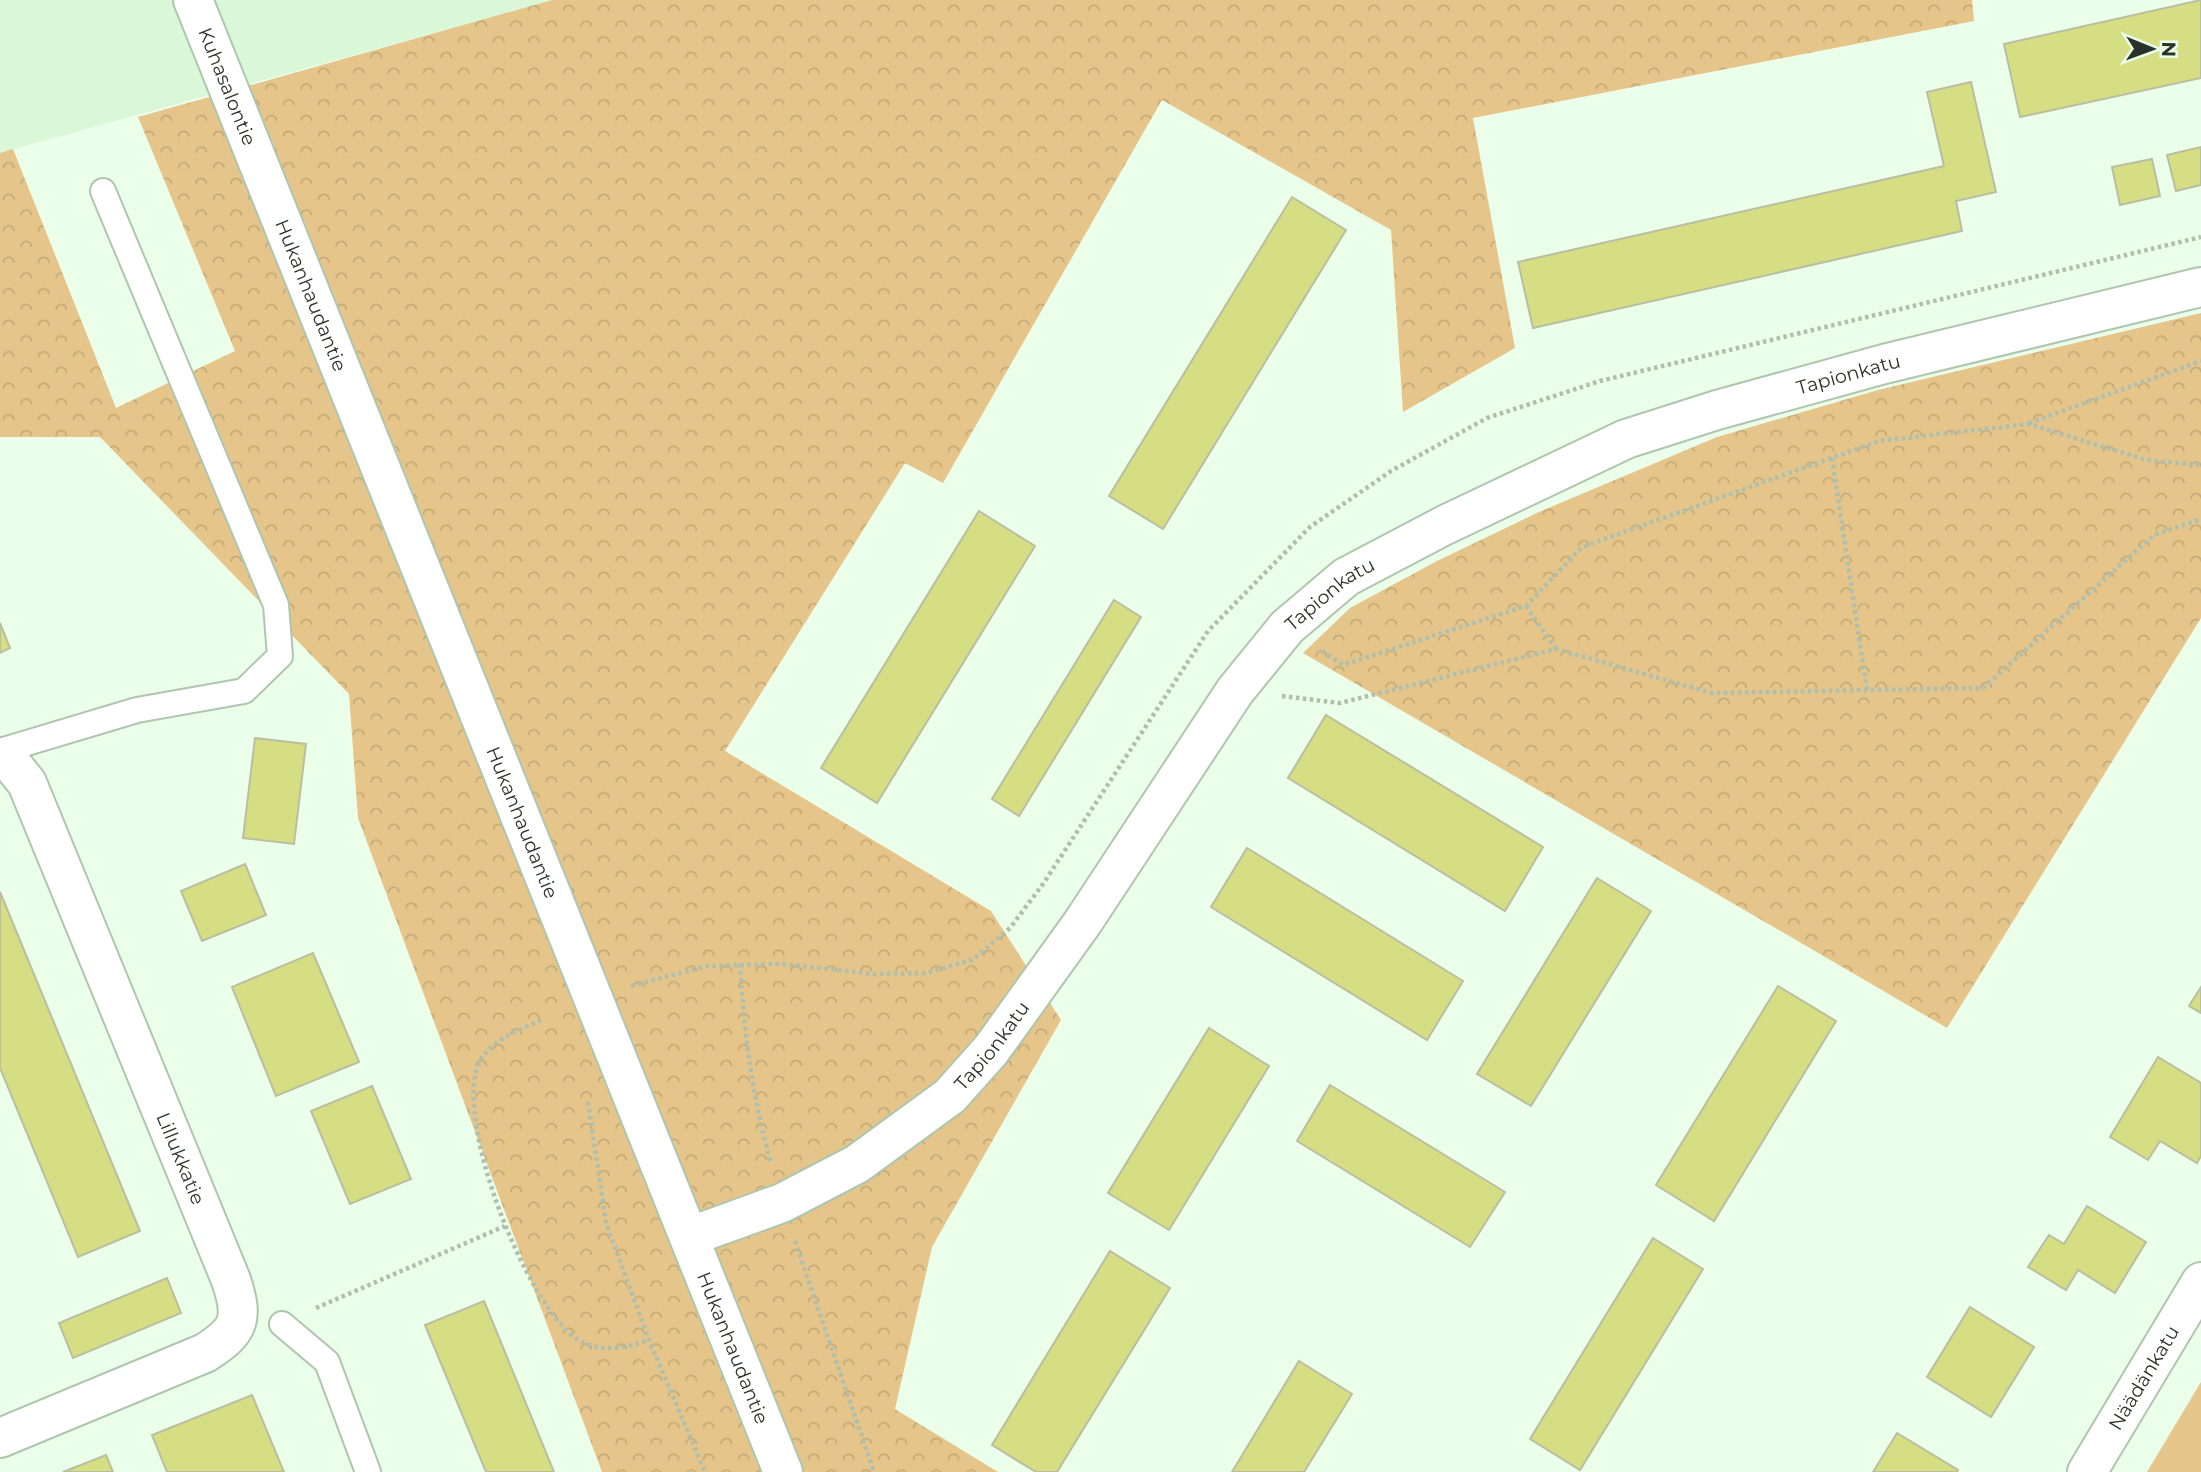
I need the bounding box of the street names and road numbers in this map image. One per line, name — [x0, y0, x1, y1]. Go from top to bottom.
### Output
street label: Kuhasalontie — [194, 24, 261, 148]
street label: Hukanhaudantie — [271, 216, 352, 374]
street label: Tapionkatu — [1794, 349, 1903, 399]
street label: Tapionkatu — [1280, 553, 1378, 635]
street label: Hukanhaudantie — [482, 743, 563, 902]
street label: Tapionkatu — [949, 997, 1034, 1095]
street label: Lillukkatie — [152, 1109, 210, 1208]
street label: Hukanhaudantie — [692, 1268, 774, 1427]
street label: Näädänkatu — [2103, 1321, 2184, 1434]

